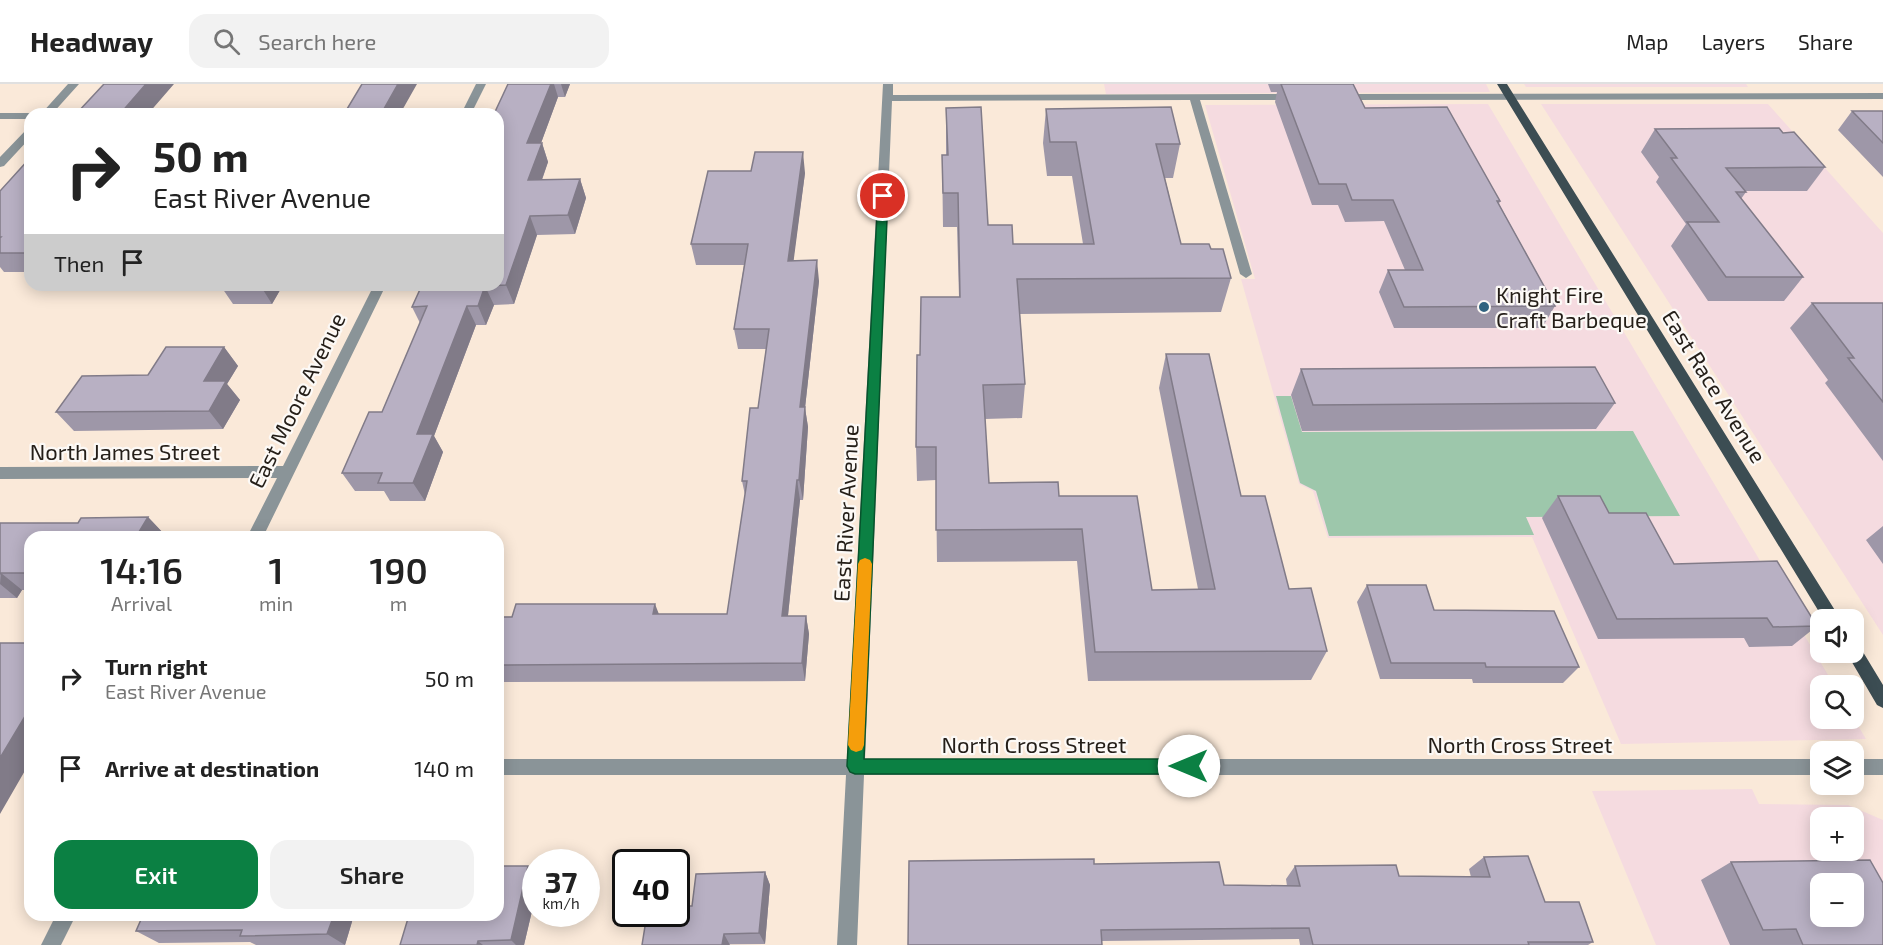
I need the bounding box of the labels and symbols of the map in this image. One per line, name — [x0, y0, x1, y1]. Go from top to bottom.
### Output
pin — [857, 170, 908, 221]
place label: Knight Fire Craft Barbeque — [1496, 281, 1647, 332]
marker: Knight Fire Craft Barbeque — [1477, 300, 1491, 314]
street label: East Race Avenue — [1658, 305, 1772, 467]
street label: East Moore Avenue — [242, 308, 350, 492]
street label: East River Avenue — [827, 424, 863, 602]
street label: North James Street — [30, 438, 220, 464]
street label: North Cross Street — [942, 731, 1126, 757]
street label: North Cross Street — [1428, 731, 1612, 757]
position arrow — [1157, 734, 1221, 798]
speed limit sign: 40 — [612, 849, 690, 927]

